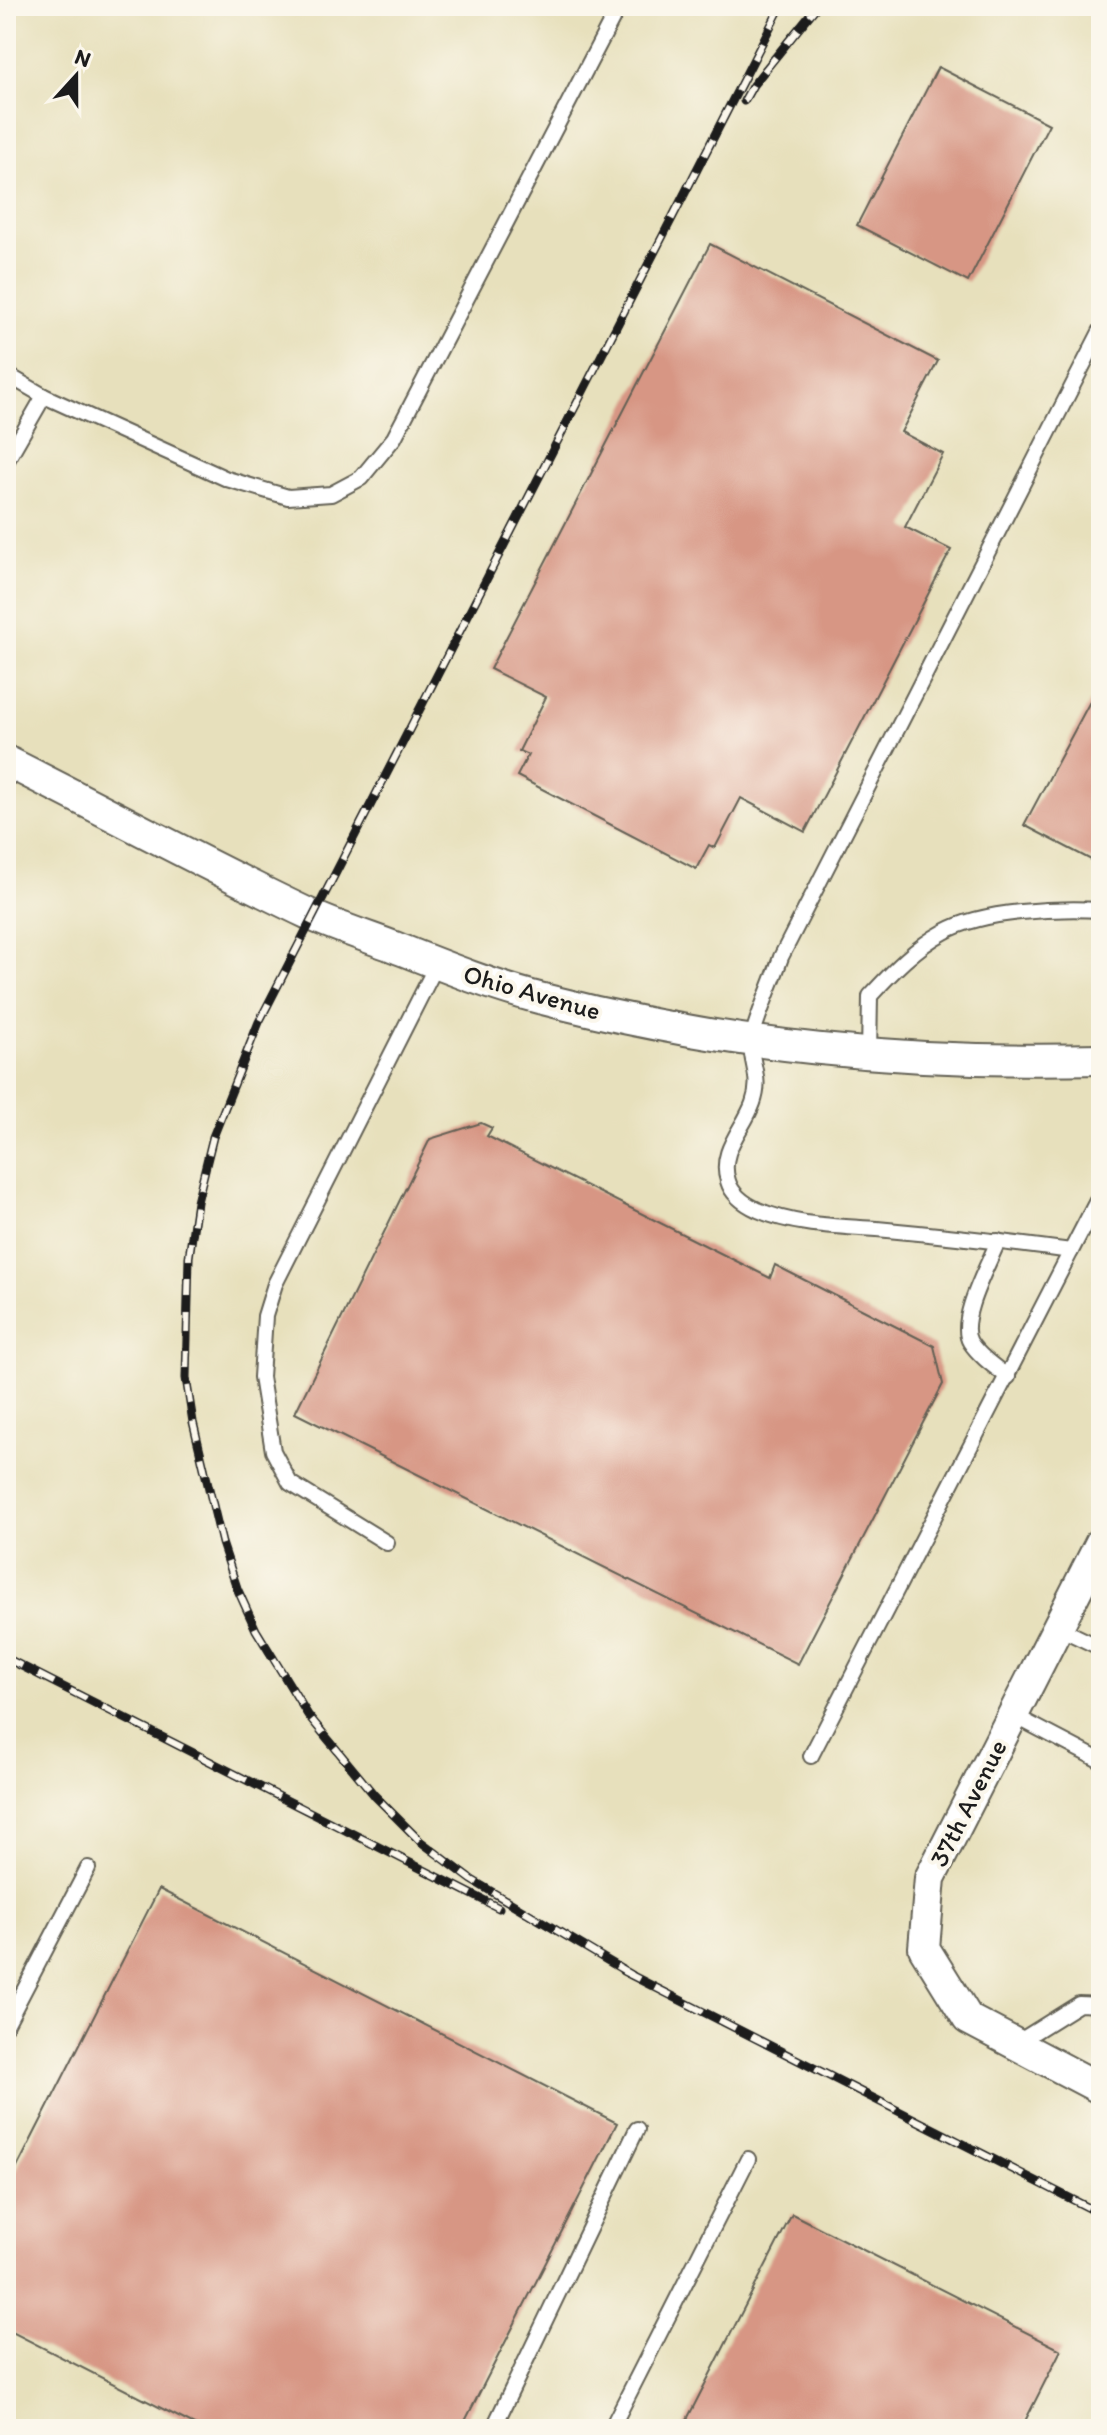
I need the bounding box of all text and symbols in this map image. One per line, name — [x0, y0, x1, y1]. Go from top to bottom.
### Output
north arrow — [36, 36, 116, 116]
text: N — [71, 43, 95, 73]
street label: Ohio Avenue — [460, 957, 604, 1027]
street label: 37th Avenue — [922, 1734, 1014, 1872]

